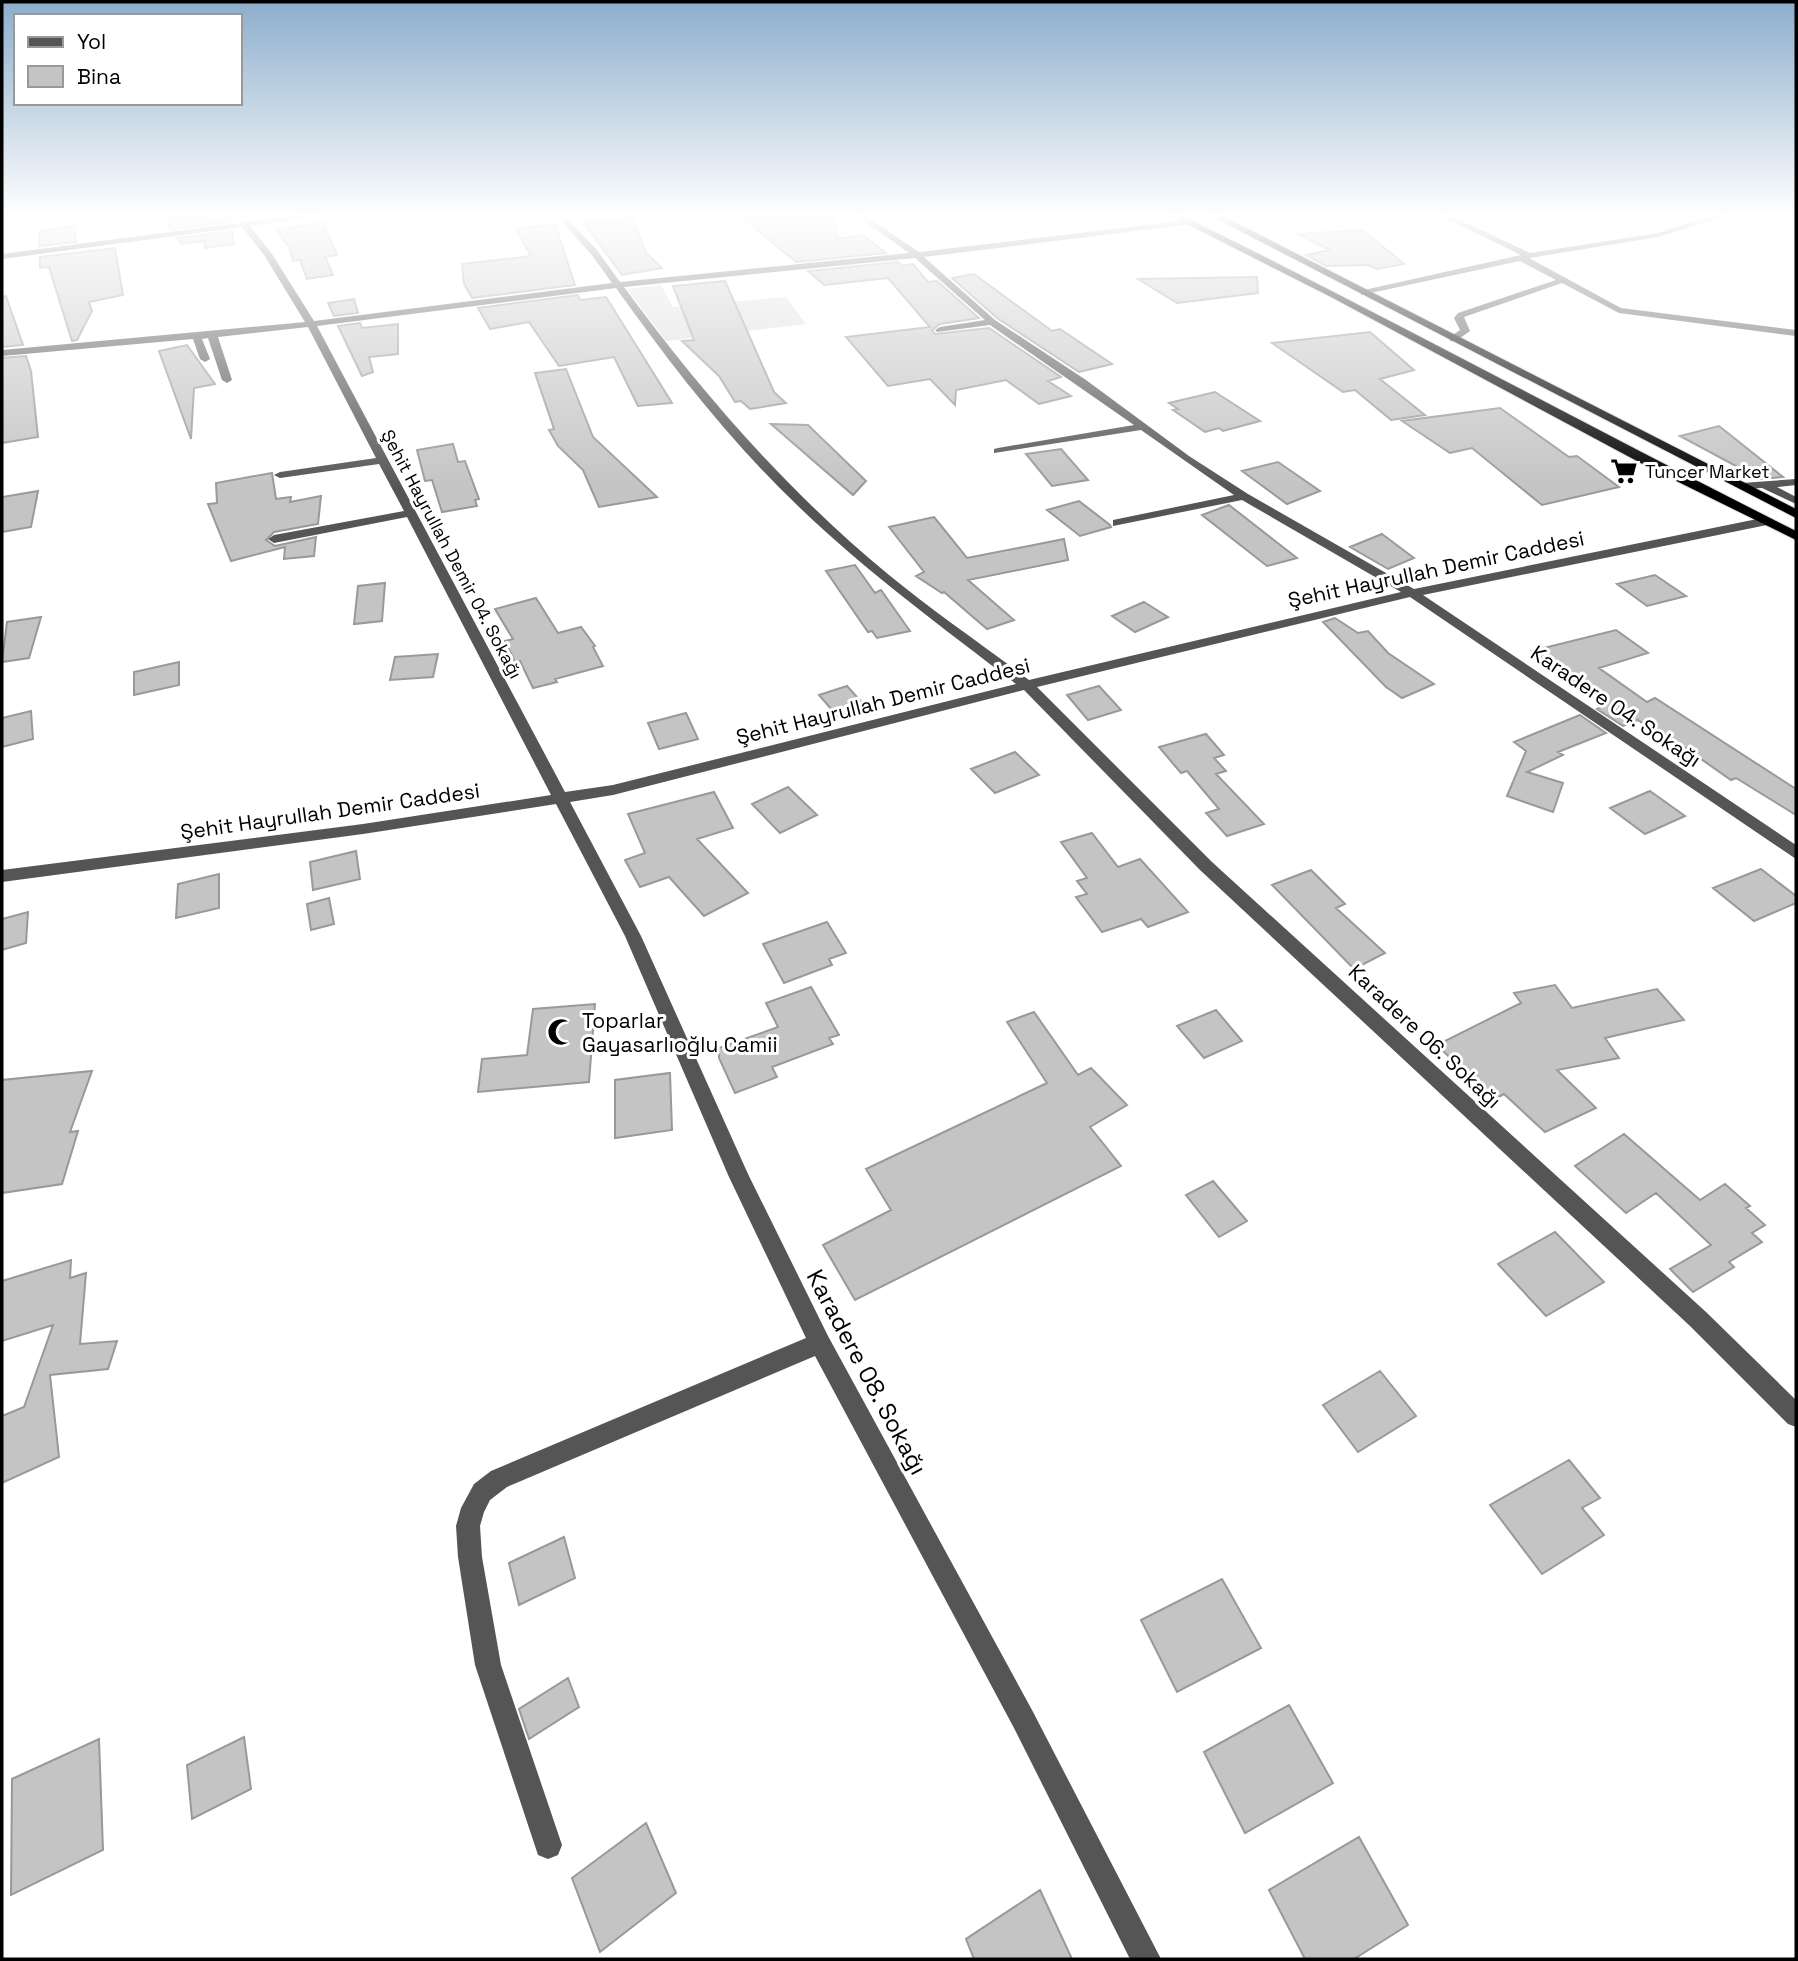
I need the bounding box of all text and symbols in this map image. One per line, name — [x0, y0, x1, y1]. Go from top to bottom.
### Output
legend — [14, 14, 242, 105]
text: Yol — [77, 28, 106, 55]
text: Bina — [77, 63, 121, 90]
street label: Şehit Hayrullah Demir 04. Sokağı — [376, 426, 528, 682]
supermarket icon: Tuncer Market — [1609, 456, 1639, 486]
place label: Tuncer Market — [1645, 460, 1770, 483]
street label: Şehit Hayrullah Demir Caddesi — [1285, 524, 1587, 614]
street label: Karadere 04. Sokağı — [1526, 639, 1706, 773]
street label: Şehit Hayrullah Demir Caddesi — [733, 651, 1033, 751]
street label: Şehit Hayrullah Demir Caddesi — [179, 777, 481, 845]
street label: Karadere 06. Sokağı — [1343, 958, 1507, 1114]
place label: Toparlar Gayasarlıoğlu Camii — [582, 1007, 778, 1058]
mosque icon: Toparlar Gayasarlıoğlu Camii — [546, 1017, 576, 1047]
street label: Karadere 08. Sokağı — [800, 1264, 934, 1480]

